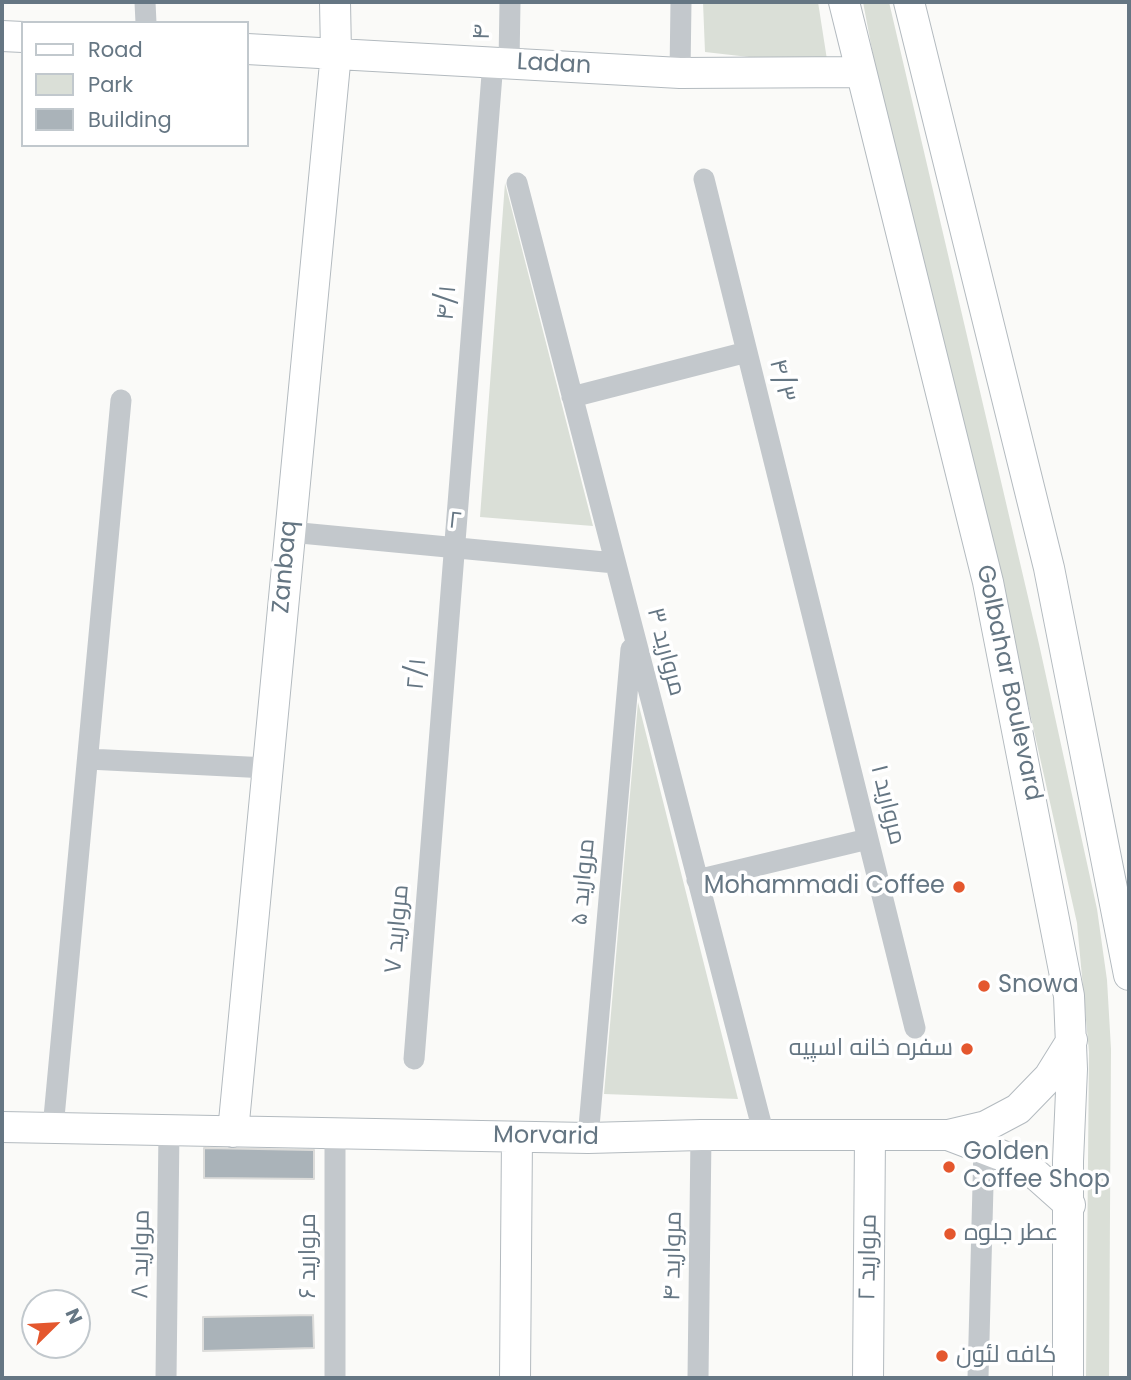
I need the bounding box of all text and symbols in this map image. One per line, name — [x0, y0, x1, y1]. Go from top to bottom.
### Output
legend — [21, 21, 248, 147]
street label: ۴ — [468, 24, 498, 40]
text: Road — [88, 35, 143, 64]
street label: Ladan — [516, 49, 592, 81]
text: Park — [88, 70, 133, 99]
text: Building — [88, 105, 172, 134]
street label: ۴/۱ — [432, 284, 464, 322]
street label: ۴/۳ — [762, 356, 800, 406]
street label: ۲ — [447, 507, 463, 537]
street label: Zanbaq — [268, 519, 304, 615]
street label: Golbahar Boulevard — [969, 562, 1047, 804]
street label: مروارید ۳ — [639, 605, 691, 699]
street label: ۲/۱ — [402, 657, 434, 691]
street label: مروارید ۱ — [863, 762, 911, 848]
street label: مروارید ۵ — [566, 837, 602, 927]
place label: Mohammadi Coffee — [704, 873, 945, 901]
marker: Mohammadi Coffee — [951, 879, 967, 895]
street label: مروارید ۷ — [380, 883, 416, 975]
place label: Snowa — [998, 972, 1079, 1000]
marker: Snowa — [976, 978, 992, 994]
place label: سفره خانه اسپیه — [789, 1035, 953, 1063]
marker: سفره خانه اسپیه — [959, 1041, 975, 1057]
street label: Morvarid — [493, 1122, 599, 1152]
place label: Golden Coffee Shop — [963, 1139, 1110, 1195]
marker: Golden Coffee Shop — [941, 1159, 957, 1175]
street label: مروارید ۸ — [127, 1209, 157, 1299]
street label: مروارید ۴ — [659, 1211, 689, 1301]
street label: مروارید ۶ — [295, 1213, 323, 1299]
street label: مروارید ۲ — [854, 1213, 884, 1301]
place label: عطر جلوه — [964, 1220, 1058, 1248]
marker: عطر جلوه — [942, 1226, 958, 1242]
north arrow — [21, 1289, 91, 1359]
text: N — [59, 1304, 89, 1328]
place label: کافه لئون — [956, 1342, 1056, 1370]
marker: کافه لئون — [934, 1348, 950, 1364]

